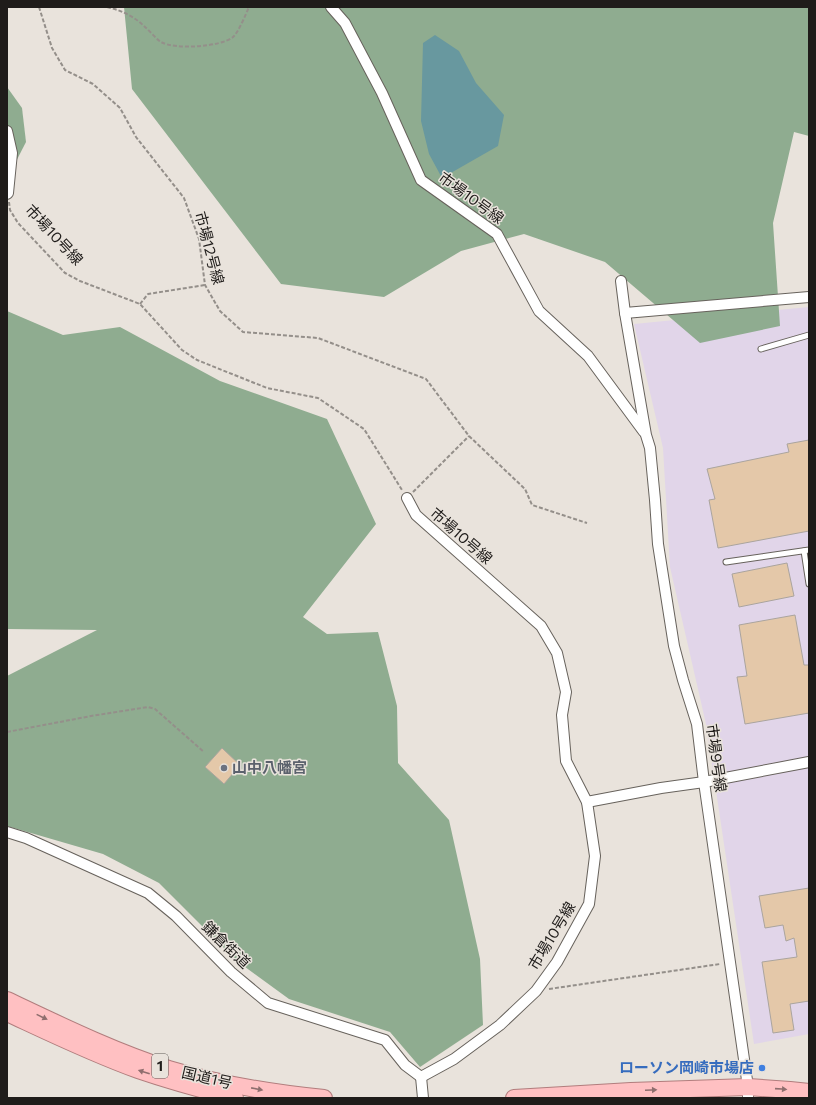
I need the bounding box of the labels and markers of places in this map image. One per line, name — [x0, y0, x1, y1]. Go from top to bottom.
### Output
place label: 山中八幡宮 — [232, 758, 307, 776]
marker: 山中八幡宮 — [219, 763, 229, 773]
place label: ローソン岡崎市場店 — [619, 1058, 754, 1076]
marker: ローソン岡崎市場店 — [757, 1063, 767, 1073]

